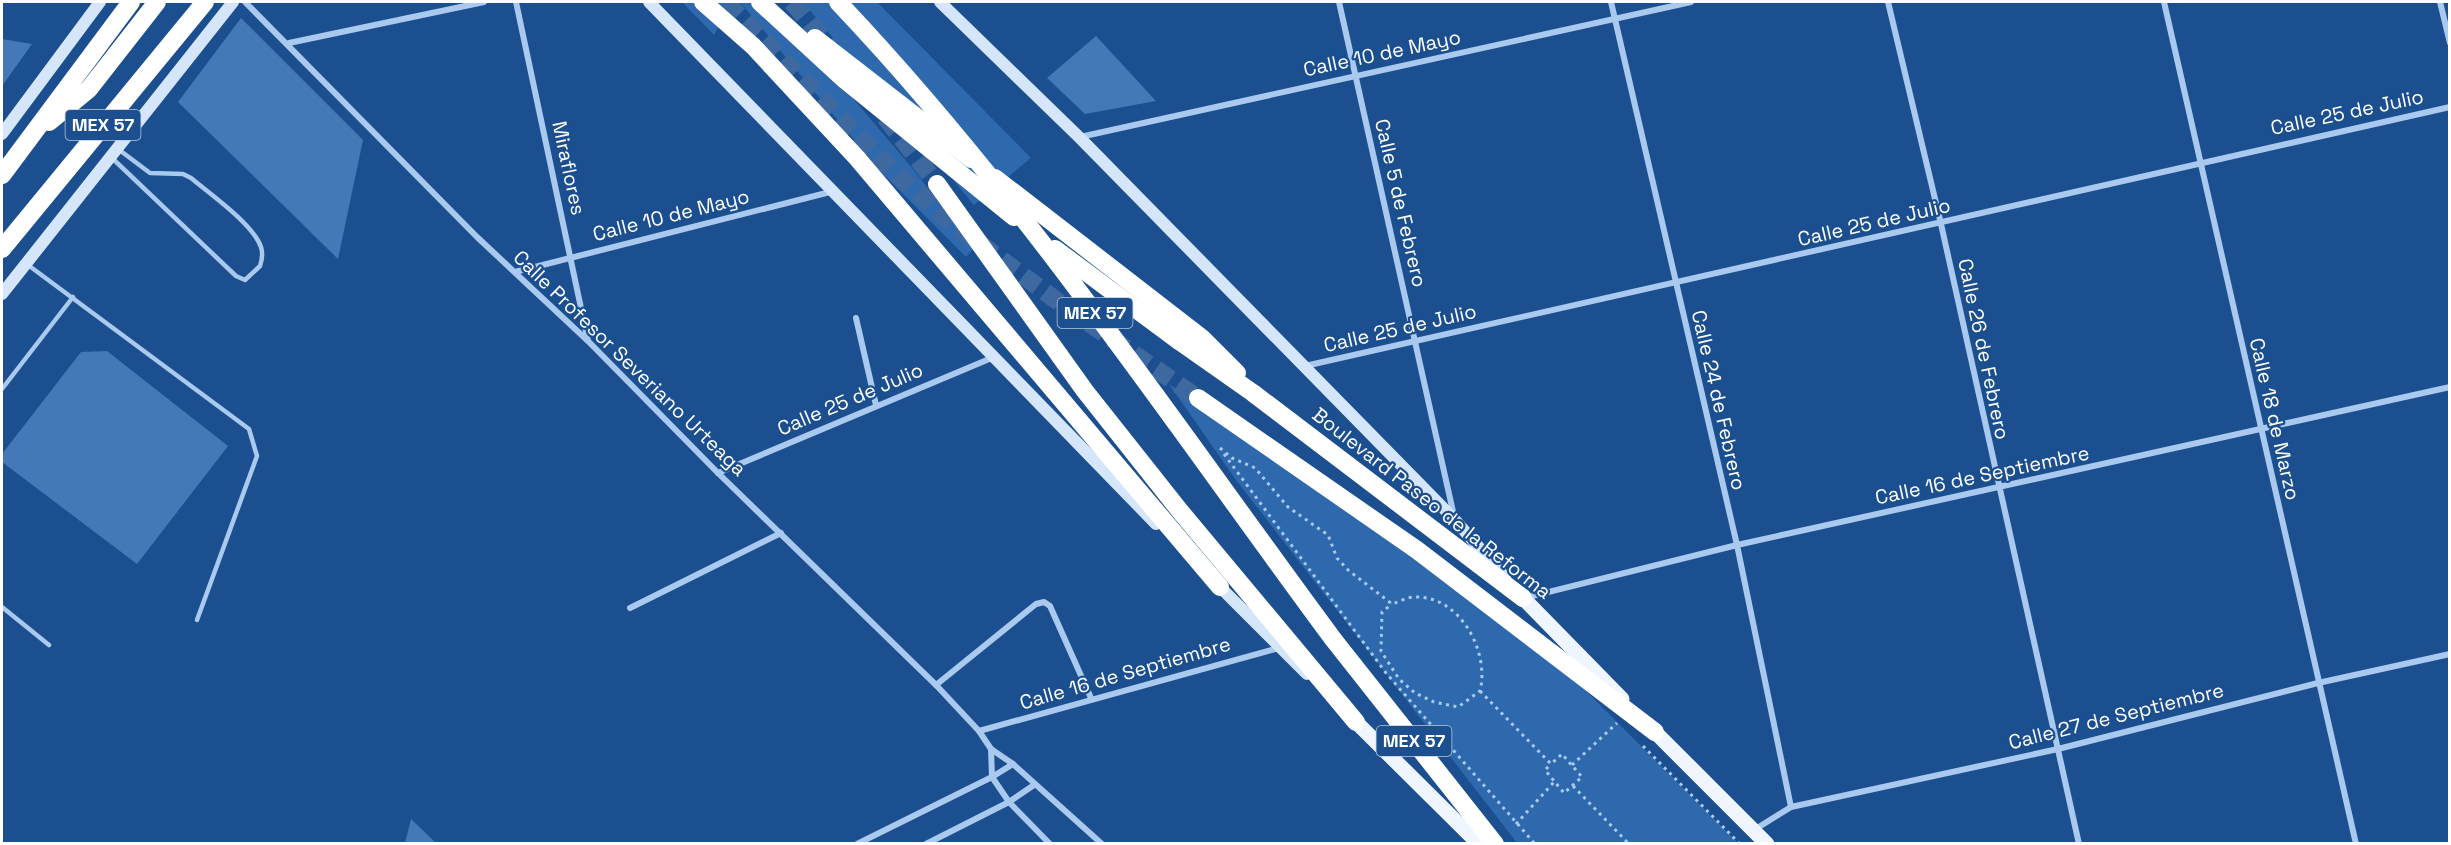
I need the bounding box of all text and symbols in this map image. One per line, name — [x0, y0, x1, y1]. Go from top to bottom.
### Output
street label: Calle 10 de Mayo — [1301, 24, 1463, 82]
street label: Calle 25 de Julio — [2268, 83, 2426, 141]
road number: MEX 57 — [66, 110, 140, 140]
street label: Calle 5 de Febrero — [1369, 116, 1433, 290]
street label: Miraflores — [546, 119, 592, 217]
street label: Calle 10 de Mayo — [590, 183, 752, 247]
street label: Calle 25 de Julio — [1795, 192, 1953, 252]
street label: Calle Profesor Severiano Urteaga — [508, 244, 752, 482]
street label: Calle 26 de Febrero — [1952, 256, 2016, 442]
road number: MEX 57 — [1058, 298, 1132, 328]
street label: Calle 25 de Julio — [1321, 298, 1479, 358]
street label: Calle 24 de Febrero — [1686, 307, 1752, 493]
street label: Calle 18 de Marzo — [2244, 335, 2306, 503]
street label: Calle 25 de Julio — [773, 357, 927, 441]
street label: Boulevard Paseo de la Reforma — [1307, 401, 1557, 605]
street label: Calle 16 de Septiembre — [1873, 440, 2091, 510]
street label: Calle 16 de Septiembre — [1016, 630, 1234, 716]
street label: Calle 27 de Septiembre — [2006, 677, 2226, 755]
road number: MEX 57 — [1376, 726, 1452, 756]

